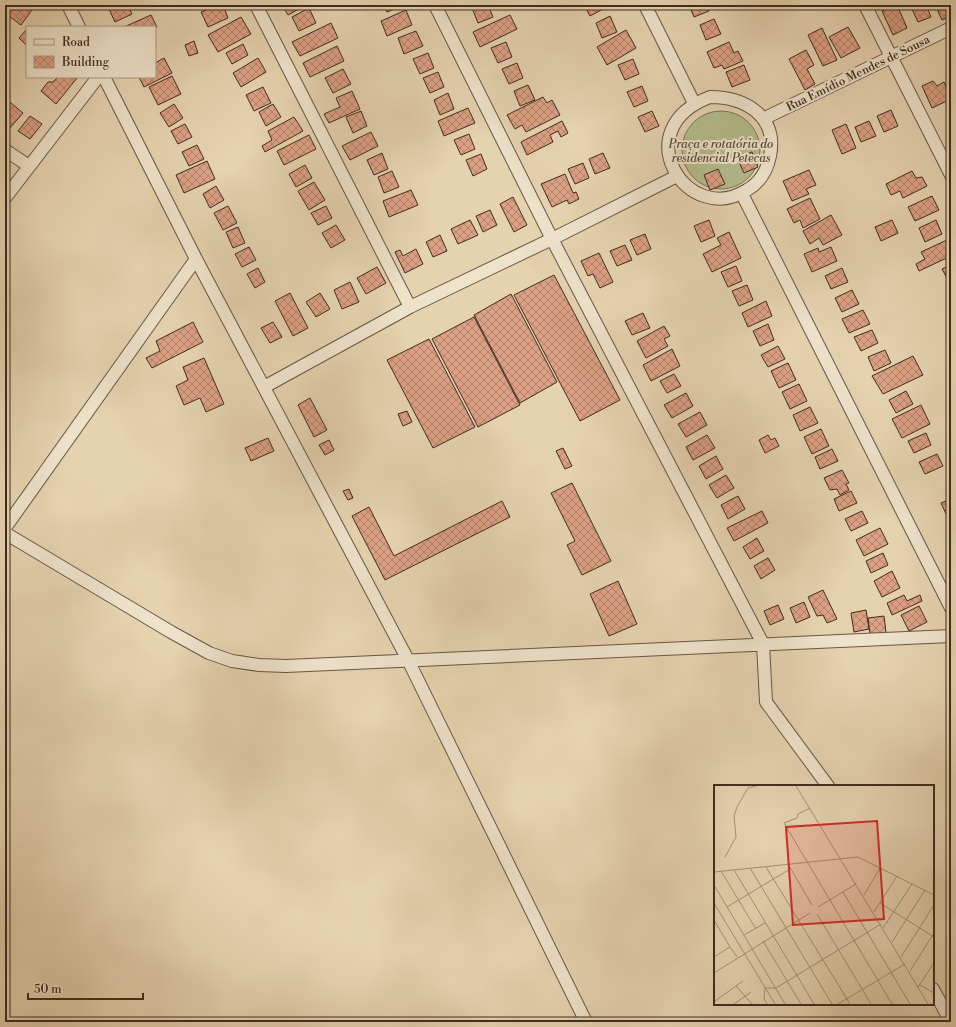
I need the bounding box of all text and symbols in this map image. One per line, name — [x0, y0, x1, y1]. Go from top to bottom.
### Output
legend — [26, 26, 156, 78]
street label: Rua Emídio Mendes de Sousa — [784, 32, 933, 115]
text: Road — [62, 35, 90, 50]
text: Building — [61, 55, 110, 70]
park label: Praça e rotatória do residencial Petecas — [668, 137, 773, 166]
inset map — [714, 785, 934, 1005]
scale bar — [28, 975, 143, 1001]
text: 50 m — [34, 982, 62, 997]

